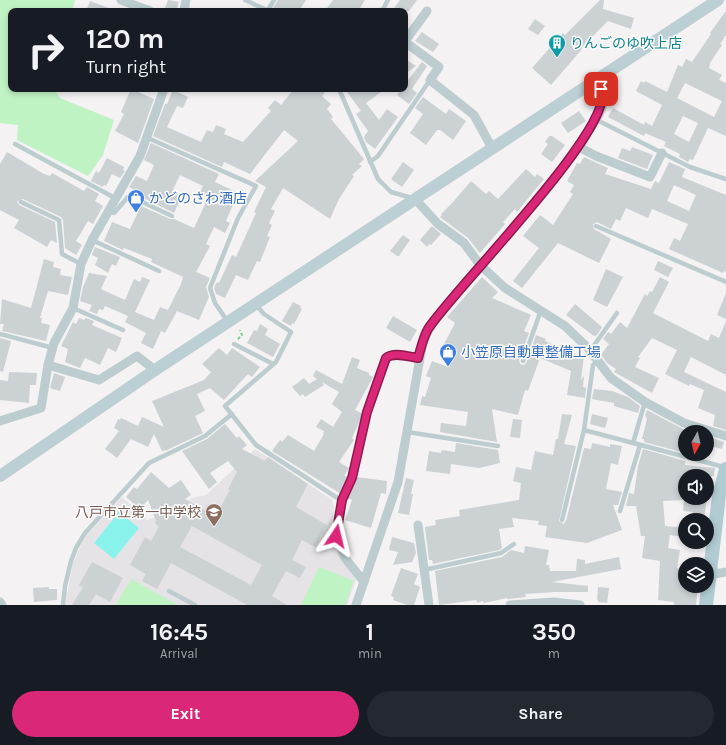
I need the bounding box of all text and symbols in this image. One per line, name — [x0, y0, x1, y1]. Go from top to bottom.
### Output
text: 120 m — [86, 22, 164, 55]
icon: right — [20, 24, 72, 76]
building icon: りんごのゆ吹上店 — [547, 33, 567, 58]
place label: りんごのゆ吹上店 — [570, 35, 682, 52]
text: Turn right — [86, 56, 166, 78]
pin — [584, 72, 618, 106]
icon: arrive — [590, 78, 612, 100]
shop icon: かどのさわ酒店 — [126, 188, 146, 213]
place label: かどのさわ酒店 — [149, 190, 247, 207]
shop icon: 小笠原自動車整備工場 — [438, 342, 458, 367]
place label: 小笠原自動車整備工場 — [461, 344, 601, 361]
north arrow — [678, 425, 714, 461]
map controls — [678, 425, 714, 593]
button: sound — [678, 469, 714, 505]
school or university icon: 八戸市立第一中学校 — [204, 502, 224, 527]
place label: 八戸市立第一中学校 — [75, 504, 201, 521]
button: search — [678, 513, 714, 549]
position arrow — [315, 515, 357, 557]
button: layers — [678, 557, 714, 593]
text: 16:45 — [150, 618, 208, 646]
text: 1 — [366, 618, 374, 646]
text: 350 — [532, 618, 576, 646]
text: Arrival — [160, 646, 198, 661]
text: min — [358, 646, 382, 661]
text: m — [548, 646, 560, 661]
button: Exit — [12, 691, 359, 737]
button: Share — [367, 691, 714, 737]

